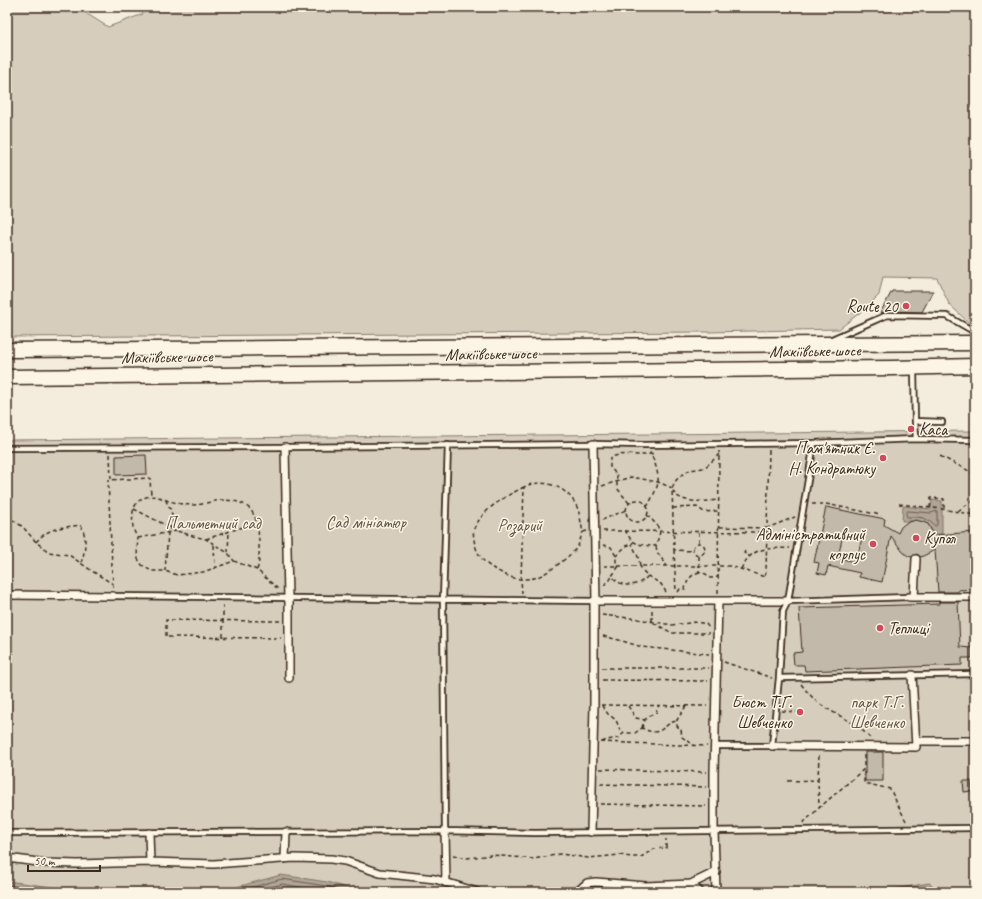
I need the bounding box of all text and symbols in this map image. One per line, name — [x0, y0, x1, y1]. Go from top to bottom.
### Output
place label: Route 20 — [846, 296, 899, 317]
marker: Route 20 — [901, 301, 911, 311]
street label: Макіївське шосе — [769, 340, 862, 362]
street label: Макіївське шосе — [445, 343, 538, 365]
street label: Макіївське шосе — [121, 346, 214, 368]
place label: Каса — [919, 419, 948, 440]
marker: Каса — [906, 424, 916, 434]
place label: Пам'ятник Є. Н. Кондратюку — [789, 438, 876, 479]
marker: Пам'ятник Є. Н. Кондратюку — [878, 453, 888, 463]
park label: Сад мініатюр — [326, 512, 408, 533]
park label: Пальметний сад — [166, 513, 262, 534]
park label: Розарий — [498, 515, 543, 537]
place label: Адміністративний корпус — [756, 524, 866, 565]
place label: Купол — [924, 528, 956, 549]
marker: Купол — [911, 533, 921, 543]
marker: Адміністративний корпус — [868, 539, 878, 549]
place label: Теплиці — [888, 618, 930, 639]
marker: Теплиці — [875, 623, 885, 633]
place label: Бюст Т.Г. Шевченко — [732, 692, 793, 733]
park label: парк Т.Г. Шевченко — [850, 692, 905, 733]
marker: Бюст Т.Г. Шевченко — [795, 707, 805, 717]
scale bar — [28, 847, 100, 873]
text: 50 m — [34, 853, 56, 869]

